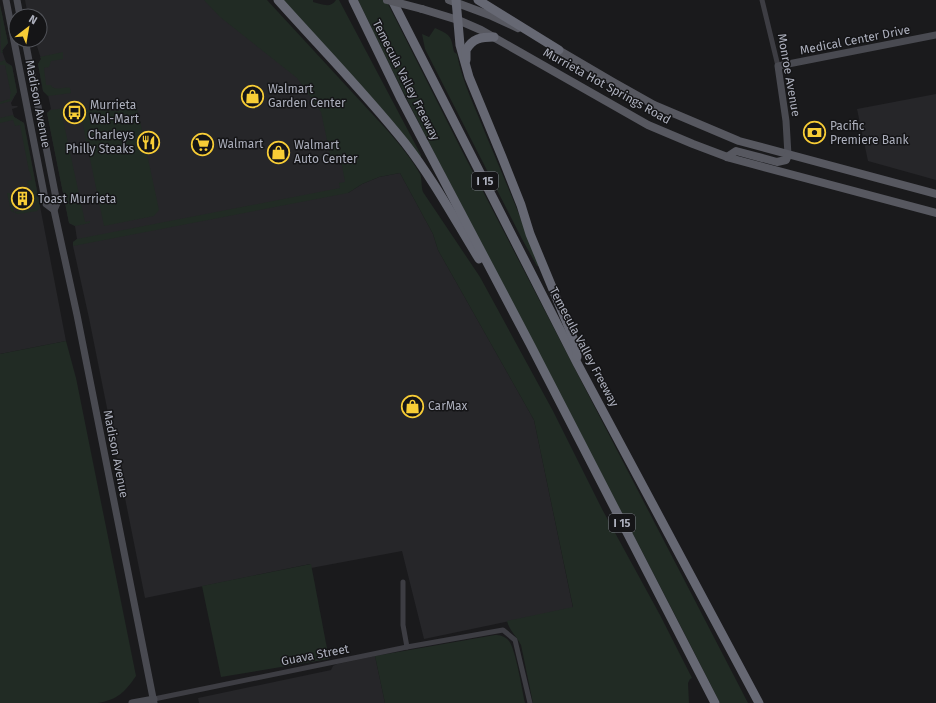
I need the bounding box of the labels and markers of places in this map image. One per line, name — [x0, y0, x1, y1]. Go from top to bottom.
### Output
place label: Walmart Garden Center — [268, 82, 346, 110]
shop icon: Walmart Garden Center — [240, 83, 266, 109]
place label: Murrieta Wal-Mart — [90, 98, 140, 126]
bus stop icon: Murrieta Wal-Mart — [61, 99, 87, 125]
place label: Pacific Premiere Bank — [830, 119, 910, 147]
bank icon: Pacific Premiere Bank — [802, 120, 828, 146]
place label: Charleys Philly Steaks — [66, 128, 134, 156]
restaurant icon: Charleys Philly Steaks — [136, 129, 162, 155]
supermarket icon: Walmart — [190, 131, 216, 157]
place label: Walmart — [218, 137, 264, 151]
place label: Walmart Auto Center — [294, 138, 358, 166]
shop icon: Walmart Auto Center — [266, 139, 292, 165]
building icon: Toast Murrieta — [9, 186, 35, 212]
place label: Toast Murrieta — [38, 192, 116, 206]
shop icon: CarMax — [399, 393, 425, 419]
place label: CarMax — [428, 399, 468, 413]

